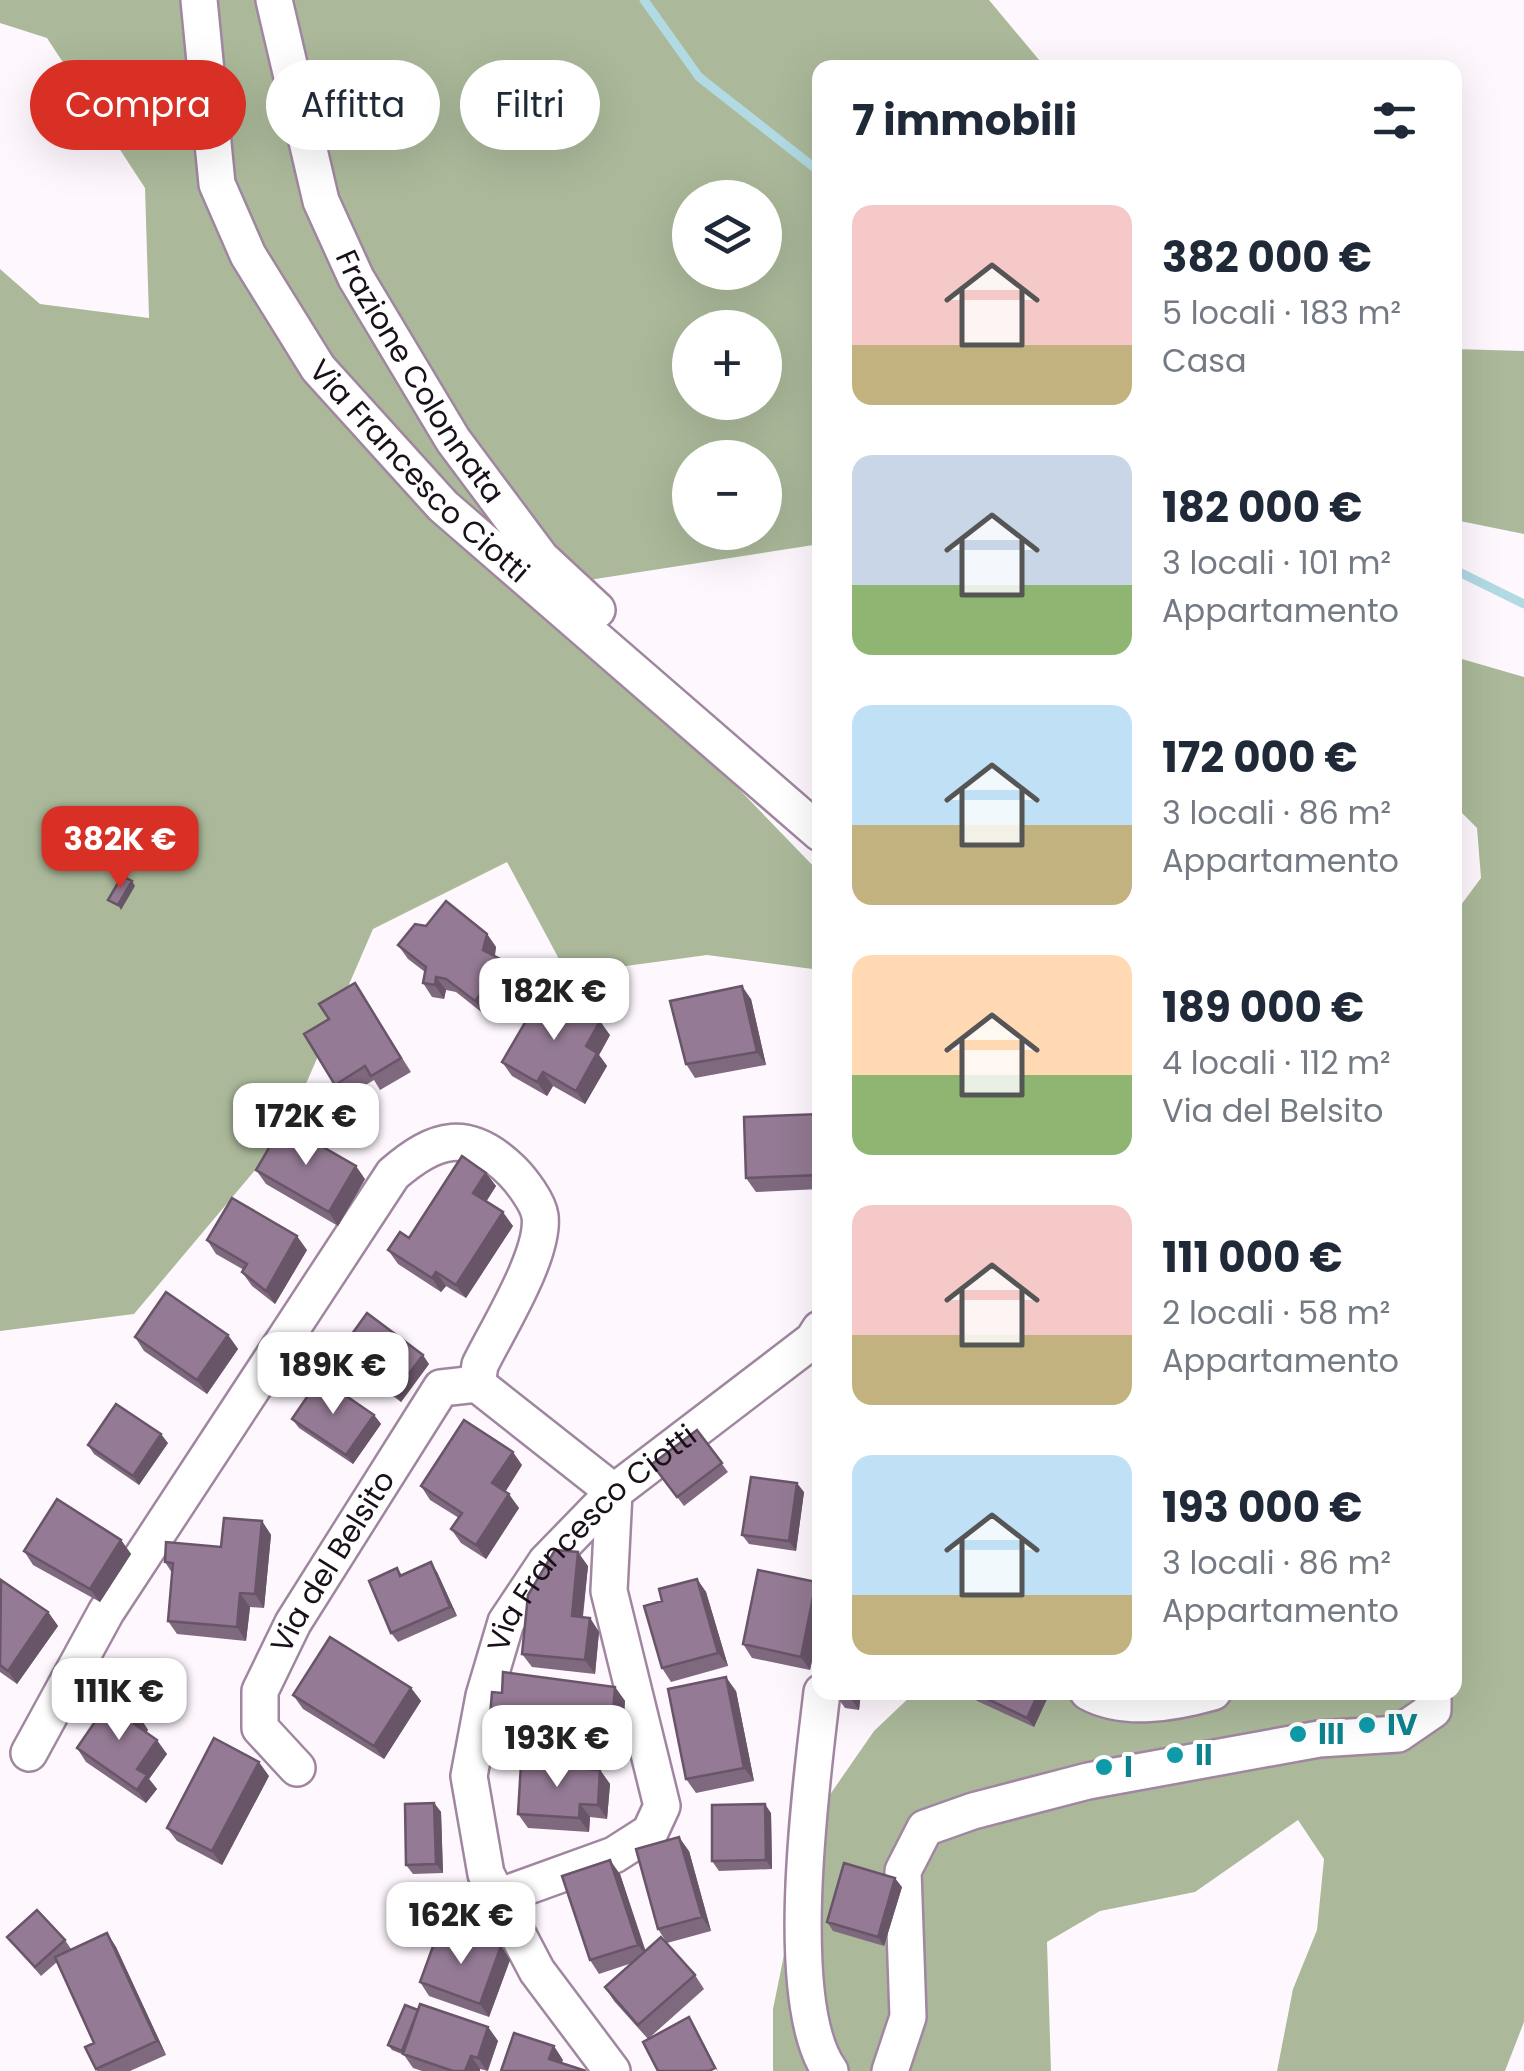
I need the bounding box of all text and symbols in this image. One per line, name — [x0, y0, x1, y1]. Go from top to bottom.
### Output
chip: Compra — [30, 60, 246, 150]
chip: Affitta — [266, 60, 440, 150]
chip: Filtri — [460, 60, 600, 150]
text: 7 immobili — [852, 91, 1077, 150]
icon: filters — [1367, 93, 1422, 148]
map controls — [672, 180, 782, 550]
button: layers — [672, 180, 782, 290]
text: 382 000 € — [1162, 228, 1372, 287]
street label: Frazione Colonnata — [325, 243, 515, 512]
icon: home — [932, 245, 1052, 365]
text: 5 locali · 183 m² — [1162, 290, 1401, 335]
button: + — [672, 310, 782, 420]
text: Casa — [1162, 338, 1247, 383]
street label: Via Francesco Ciotti — [299, 350, 539, 593]
button: − — [672, 440, 782, 550]
text: 182 000 € — [1162, 478, 1362, 537]
icon: home — [932, 495, 1052, 615]
text: 3 locali · 101 m² — [1162, 540, 1391, 585]
text: Appartamento — [1162, 588, 1399, 633]
text: 172 000 € — [1162, 728, 1358, 787]
icon: home — [932, 745, 1052, 865]
text: 3 locali · 86 m² — [1162, 790, 1391, 835]
pin: 382K € — [39, 806, 201, 891]
text: 382K € — [64, 816, 176, 861]
text: Appartamento — [1162, 838, 1399, 883]
pin: 182K € — [473, 958, 635, 1043]
text: 182K € — [501, 968, 607, 1013]
text: 189 000 € — [1162, 978, 1364, 1037]
icon: home — [932, 995, 1052, 1115]
text: 4 locali · 112 m² — [1162, 1040, 1391, 1085]
pin: 172K € — [225, 1083, 387, 1168]
text: Via del Belsito — [1162, 1088, 1384, 1133]
text: 172K € — [255, 1093, 357, 1138]
text: 111 000 € — [1162, 1228, 1343, 1287]
icon: home — [932, 1245, 1052, 1365]
text: 2 locali · 58 m² — [1162, 1290, 1390, 1335]
pin: 189K € — [252, 1332, 414, 1417]
text: Appartamento — [1162, 1338, 1399, 1383]
text: 189K € — [279, 1342, 387, 1387]
street label: Via Francesco Ciotti — [476, 1414, 705, 1657]
street label: Via del Belsito — [260, 1462, 405, 1660]
text: 193 000 € — [1162, 1478, 1362, 1537]
icon: home — [932, 1495, 1052, 1615]
text: 3 locali · 86 m² — [1162, 1540, 1391, 1585]
text: Appartamento — [1162, 1588, 1399, 1633]
pin: 111K € — [38, 1658, 200, 1743]
text: 111K € — [74, 1668, 164, 1713]
place label: IV — [1387, 1703, 1418, 1746]
pin: 193K € — [476, 1705, 638, 1790]
place label: III — [1318, 1712, 1345, 1755]
marker: IV — [1356, 1714, 1378, 1736]
text: 193K € — [504, 1715, 610, 1760]
marker: III — [1287, 1723, 1309, 1745]
place label: II — [1195, 1733, 1213, 1776]
marker: II — [1164, 1744, 1186, 1766]
place label: I — [1124, 1745, 1133, 1788]
marker: I — [1093, 1756, 1115, 1778]
pin: 162K € — [380, 1882, 542, 1967]
text: 162K € — [408, 1892, 514, 1937]

